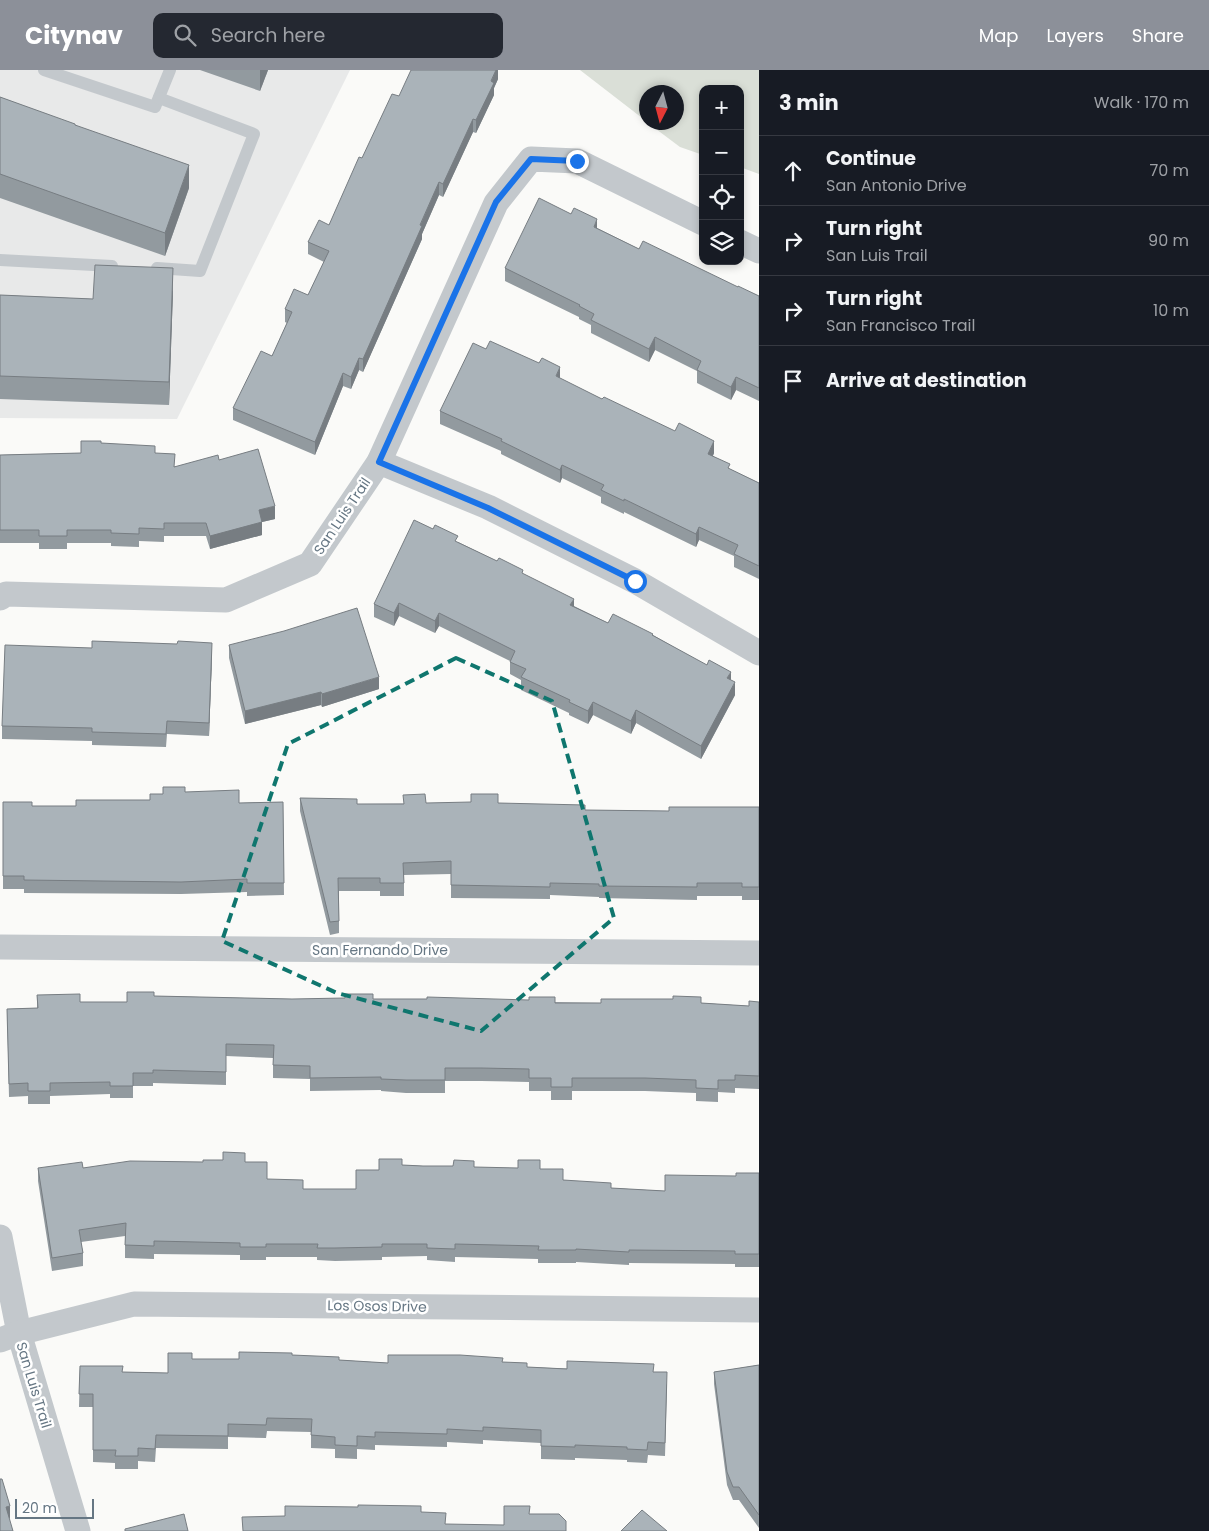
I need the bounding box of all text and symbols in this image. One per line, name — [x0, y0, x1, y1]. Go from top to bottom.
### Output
search box — [153, 13, 503, 58]
text: Citynav — [25, 19, 123, 52]
icon: search — [171, 21, 199, 49]
text: Search here — [211, 22, 325, 49]
text: Map — [979, 23, 1019, 48]
text: Layers — [1047, 23, 1104, 48]
text: Share — [1132, 23, 1184, 48]
north arrow — [639, 85, 684, 130]
map controls — [699, 85, 744, 265]
button: + — [699, 85, 744, 130]
text: 3 min — [779, 88, 839, 117]
text: Walk · 170 m — [1094, 91, 1189, 114]
button: − — [699, 130, 744, 175]
text: Continue — [826, 145, 916, 172]
route end — [566, 150, 589, 173]
icon: ahead — [779, 157, 807, 185]
text: 70 m — [1149, 159, 1189, 182]
text: San Antonio Drive — [826, 174, 967, 197]
button: locate — [699, 175, 744, 220]
text: Turn right — [826, 215, 922, 242]
button: layers — [699, 220, 744, 265]
icon: right — [779, 227, 807, 255]
text: 90 m — [1148, 229, 1189, 252]
text: San Luis Trail — [826, 244, 928, 267]
text: Turn right — [826, 285, 922, 312]
icon: right — [779, 297, 807, 325]
text: 10 m — [1153, 299, 1189, 322]
text: San Francisco Trail — [826, 314, 975, 337]
icon: arrive — [779, 367, 807, 395]
text: Arrive at destination — [826, 367, 1027, 394]
street label: San Luis Trail — [309, 474, 375, 558]
route start — [624, 570, 647, 593]
street label: San Fernando Drive — [312, 940, 448, 960]
street label: Los Osos Drive — [327, 1295, 427, 1317]
street label: San Luis Trail — [11, 1340, 57, 1430]
scale bar — [15, 1496, 94, 1519]
text: 20 m — [22, 1498, 57, 1518]

